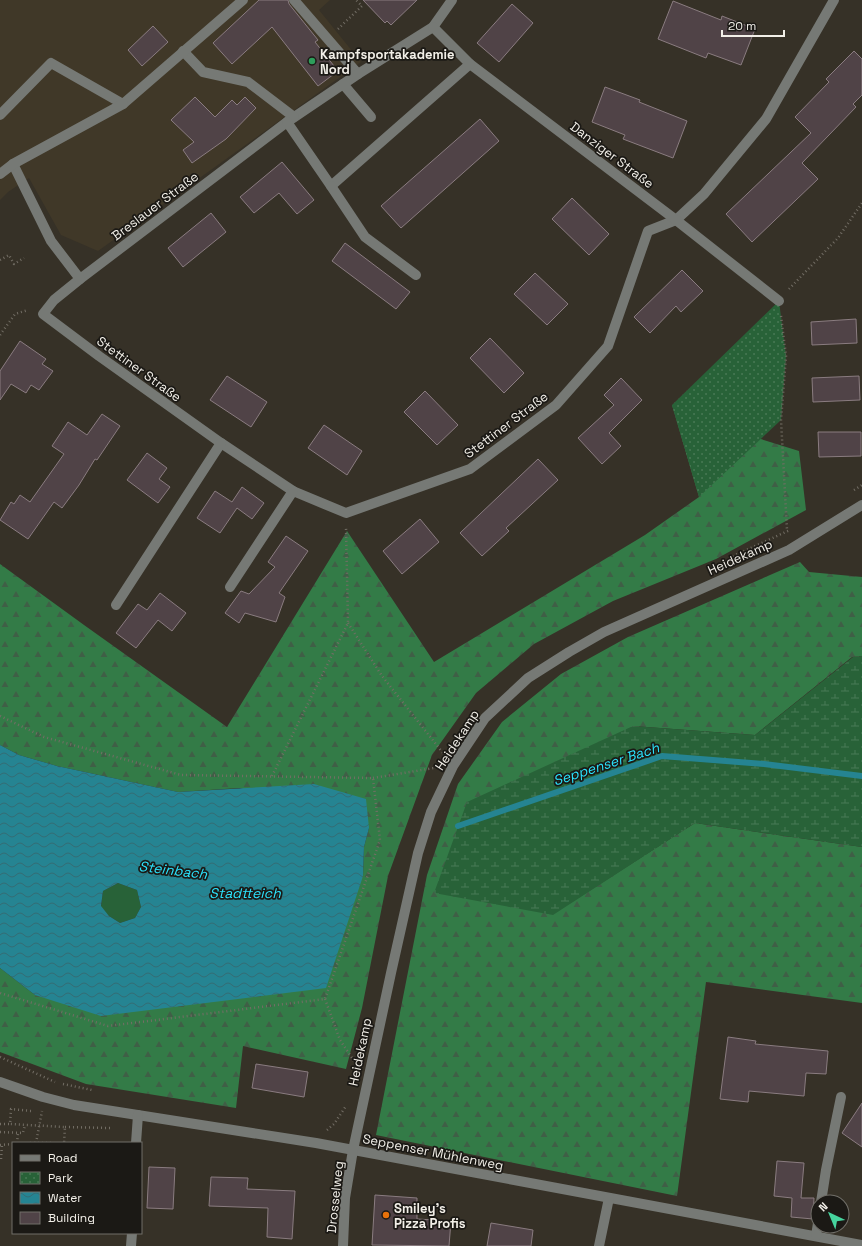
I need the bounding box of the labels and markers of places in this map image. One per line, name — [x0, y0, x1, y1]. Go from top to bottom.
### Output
place label: Kampfsportakademie Nord — [320, 46, 455, 78]
marker: Kampfsportakademie Nord — [307, 56, 317, 66]
place label: Smiley's Pizza Profis — [394, 1200, 466, 1232]
marker: Smiley's Pizza Profis — [381, 1210, 391, 1220]

